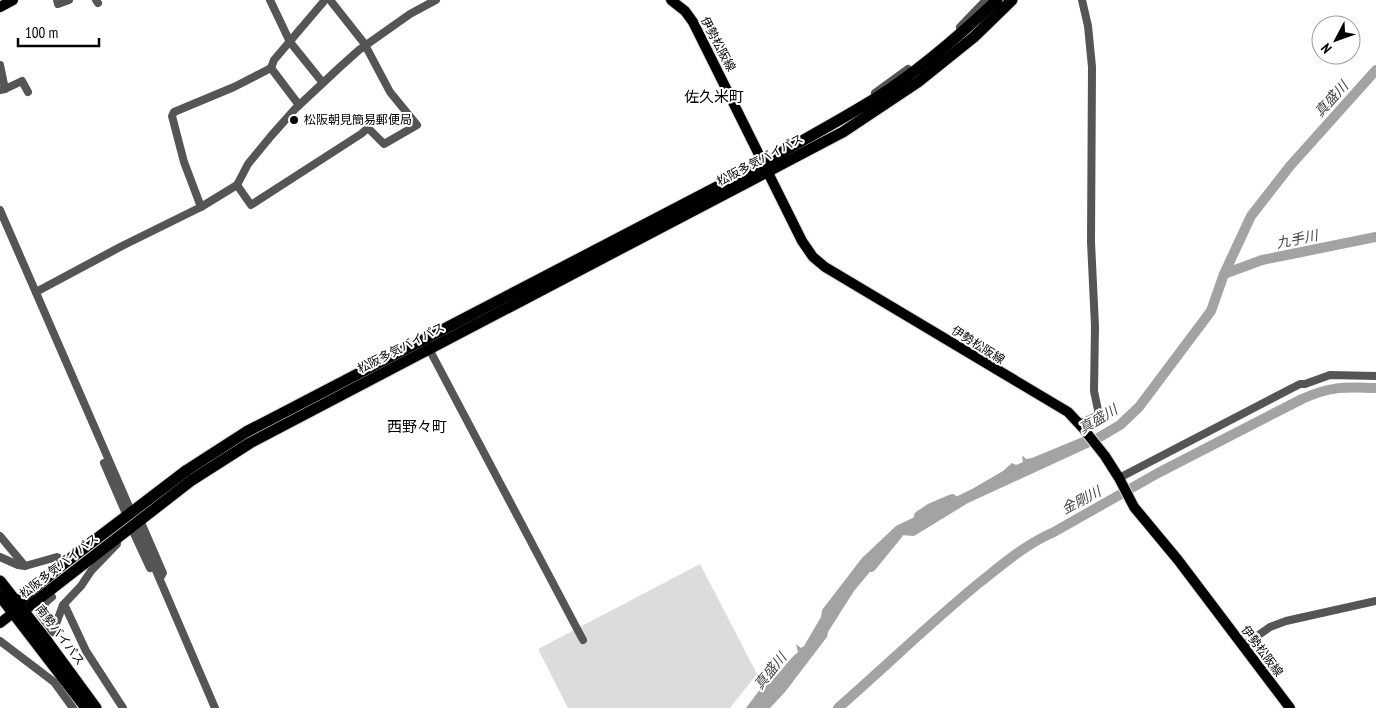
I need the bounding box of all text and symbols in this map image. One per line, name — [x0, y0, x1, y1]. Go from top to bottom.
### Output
street label: 伊勢松阪線 — [698, 14, 739, 74]
scale bar — [18, 15, 99, 47]
north arrow — [1311, 15, 1361, 65]
text: 100 m — [25, 23, 58, 42]
text: N — [1317, 40, 1335, 57]
water label: 真盛川 — [1310, 76, 1353, 121]
district label: 佐久米町 — [684, 87, 744, 106]
place label: 松阪朝見簡易郵便局 — [304, 112, 412, 127]
marker: 松阪朝見簡易郵便局 — [288, 114, 300, 126]
street label: 松阪多気バイパス — [714, 130, 806, 189]
water label: 九手川 — [1275, 226, 1321, 252]
street label: 松阪多気バイパス — [355, 319, 447, 376]
street label: 伊勢松阪線 — [949, 322, 1008, 367]
water label: 真盛川 — [1075, 399, 1122, 438]
district label: 西野々町 — [387, 417, 447, 436]
water label: 金剛川 — [1058, 481, 1106, 518]
street label: 松阪多気バイパス — [16, 530, 101, 601]
street label: 南勢バイパス — [33, 602, 88, 668]
street label: 伊勢松阪線 — [1238, 622, 1286, 679]
water label: 真盛川 — [750, 647, 791, 693]

